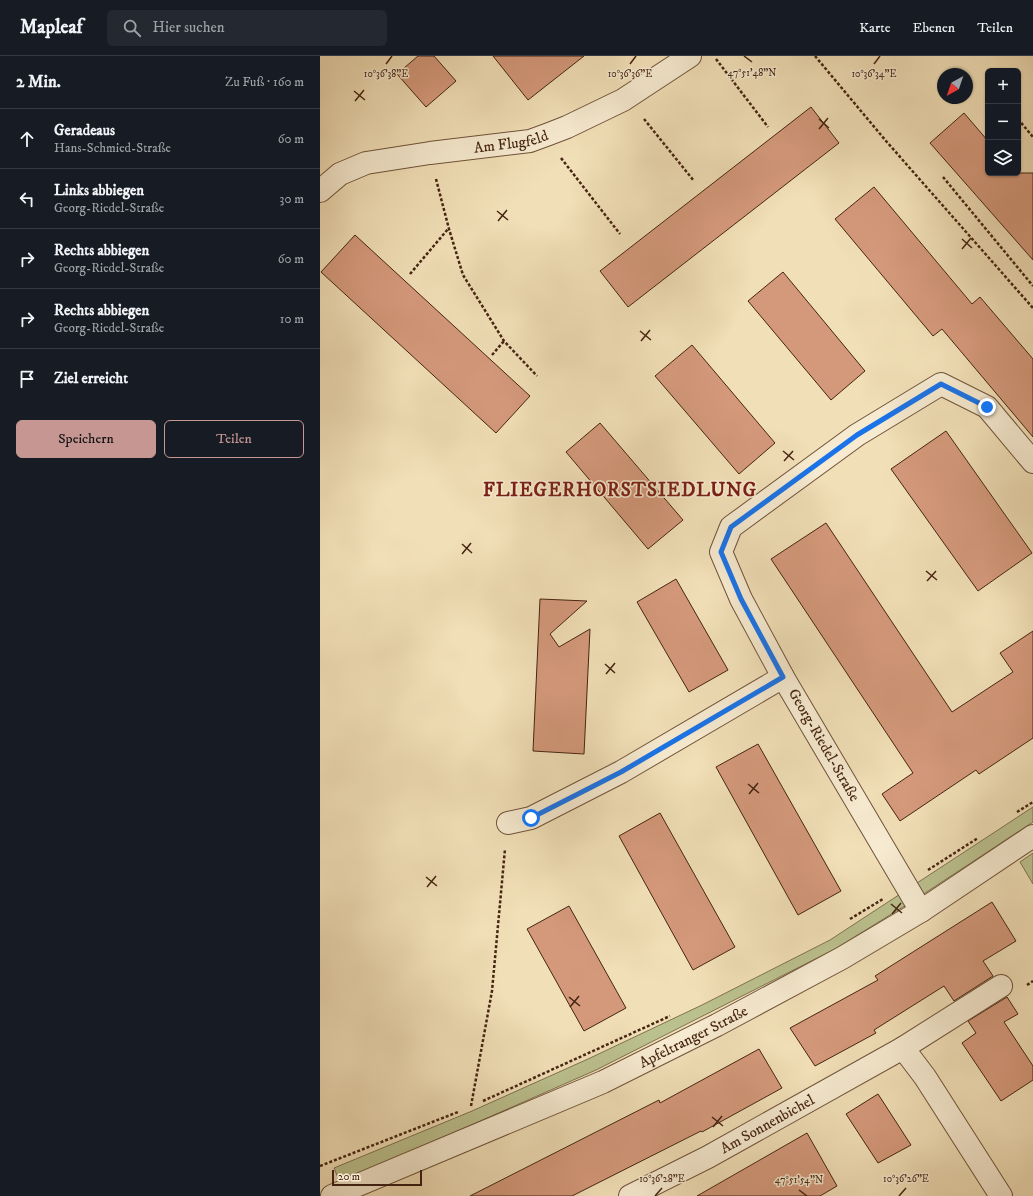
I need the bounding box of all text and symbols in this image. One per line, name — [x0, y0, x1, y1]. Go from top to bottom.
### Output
search box — [107, 10, 387, 46]
text: Mapleaf — [20, 16, 83, 39]
icon: search — [121, 17, 143, 39]
text: Hier suchen — [153, 18, 225, 37]
text: Karte — [859, 19, 890, 37]
text: Ebenen — [912, 19, 955, 37]
text: Teilen — [977, 19, 1013, 37]
text: 47°51'48"N — [727, 67, 777, 79]
text: 10°36'38"E — [364, 68, 408, 80]
text: 10°36'36"E — [608, 68, 652, 80]
text: 10°36'34"E — [851, 68, 897, 80]
north arrow — [937, 68, 973, 104]
map controls — [985, 68, 1021, 176]
button: + — [985, 68, 1021, 104]
text: 2 Min. — [16, 71, 61, 93]
text: Zu Fuß · 160 m — [225, 74, 304, 90]
button: − — [985, 104, 1021, 140]
text: Geradeaus — [54, 121, 115, 140]
street label: Am Flugfeld — [473, 125, 551, 157]
icon: ahead — [16, 128, 38, 150]
text: 60 m — [278, 131, 304, 147]
text: Hans-Schmied-Straße — [54, 140, 171, 156]
button: layers — [985, 140, 1021, 176]
text: Links abbiegen — [54, 181, 144, 200]
icon: left — [16, 188, 38, 210]
text: 30 m — [280, 191, 304, 207]
text: Georg-Riedel-Straße — [54, 200, 164, 216]
text: Rechts abbiegen — [54, 241, 149, 260]
icon: right — [16, 248, 38, 270]
text: 60 m — [278, 251, 304, 267]
text: Georg-Riedel-Straße — [54, 260, 164, 276]
text: Rechts abbiegen — [54, 301, 149, 320]
icon: right — [16, 308, 38, 330]
text: 10 m — [280, 311, 304, 327]
text: Georg-Riedel-Straße — [54, 320, 164, 336]
icon: arrive — [16, 368, 38, 390]
text: Ziel erreicht — [54, 369, 128, 388]
route end — [978, 398, 996, 416]
button: Speichern — [16, 420, 156, 458]
button: Teilen — [164, 420, 304, 458]
district label: FLIEGERHORSTSIEDLUNG — [483, 479, 757, 502]
street label: Georg-Riedel-Straße — [784, 685, 864, 805]
route start — [522, 809, 540, 827]
street label: Apfeltranger Straße — [636, 1001, 751, 1072]
street label: Am Sonnenbichel — [717, 1090, 818, 1158]
scale bar — [332, 1168, 422, 1187]
text: 20 m — [338, 1170, 360, 1184]
text: 10°36'28"E — [639, 1173, 685, 1185]
text: 10°36'26"E — [883, 1173, 929, 1185]
text: 47°51'54"N — [775, 1174, 823, 1186]

